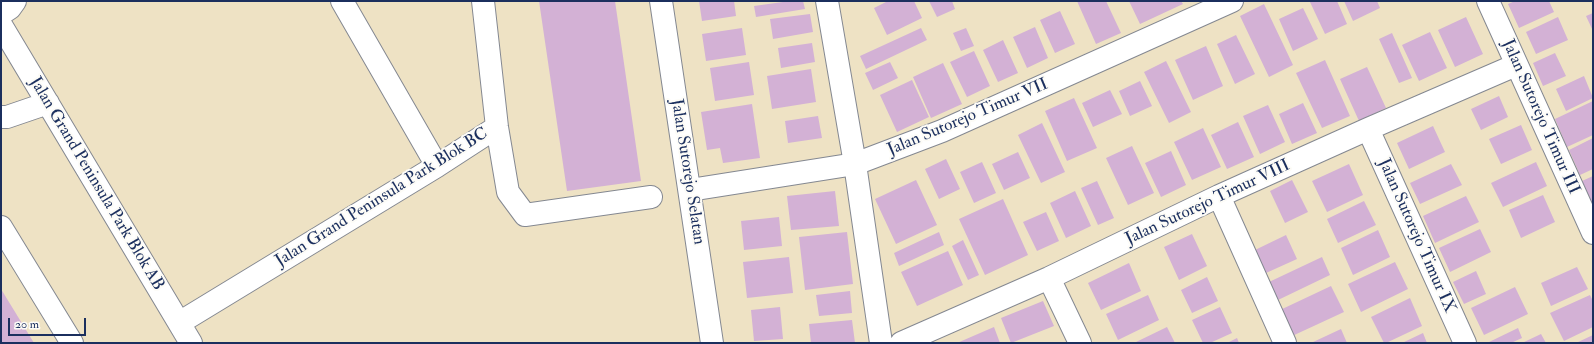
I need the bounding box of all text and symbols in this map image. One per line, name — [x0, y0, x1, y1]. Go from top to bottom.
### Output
street label: Jalan Sutorejo Timur III — [1497, 36, 1583, 198]
street label: Jalan Grand Peninsula Park Blok AB — [24, 74, 168, 294]
street label: Jalan Sutorejo Timur VII — [885, 75, 1051, 161]
street label: Jalan Sutorejo Selatan — [665, 98, 709, 246]
street label: Jalan Grand Peninsula Park Blok BC — [272, 124, 492, 272]
street label: Jalan Sutorejo Timur VIII — [1122, 156, 1294, 250]
street label: Jalan Sutorejo Timur IX — [1373, 156, 1459, 316]
scale bar — [10, 310, 88, 336]
text: 20 m — [15, 317, 39, 332]

